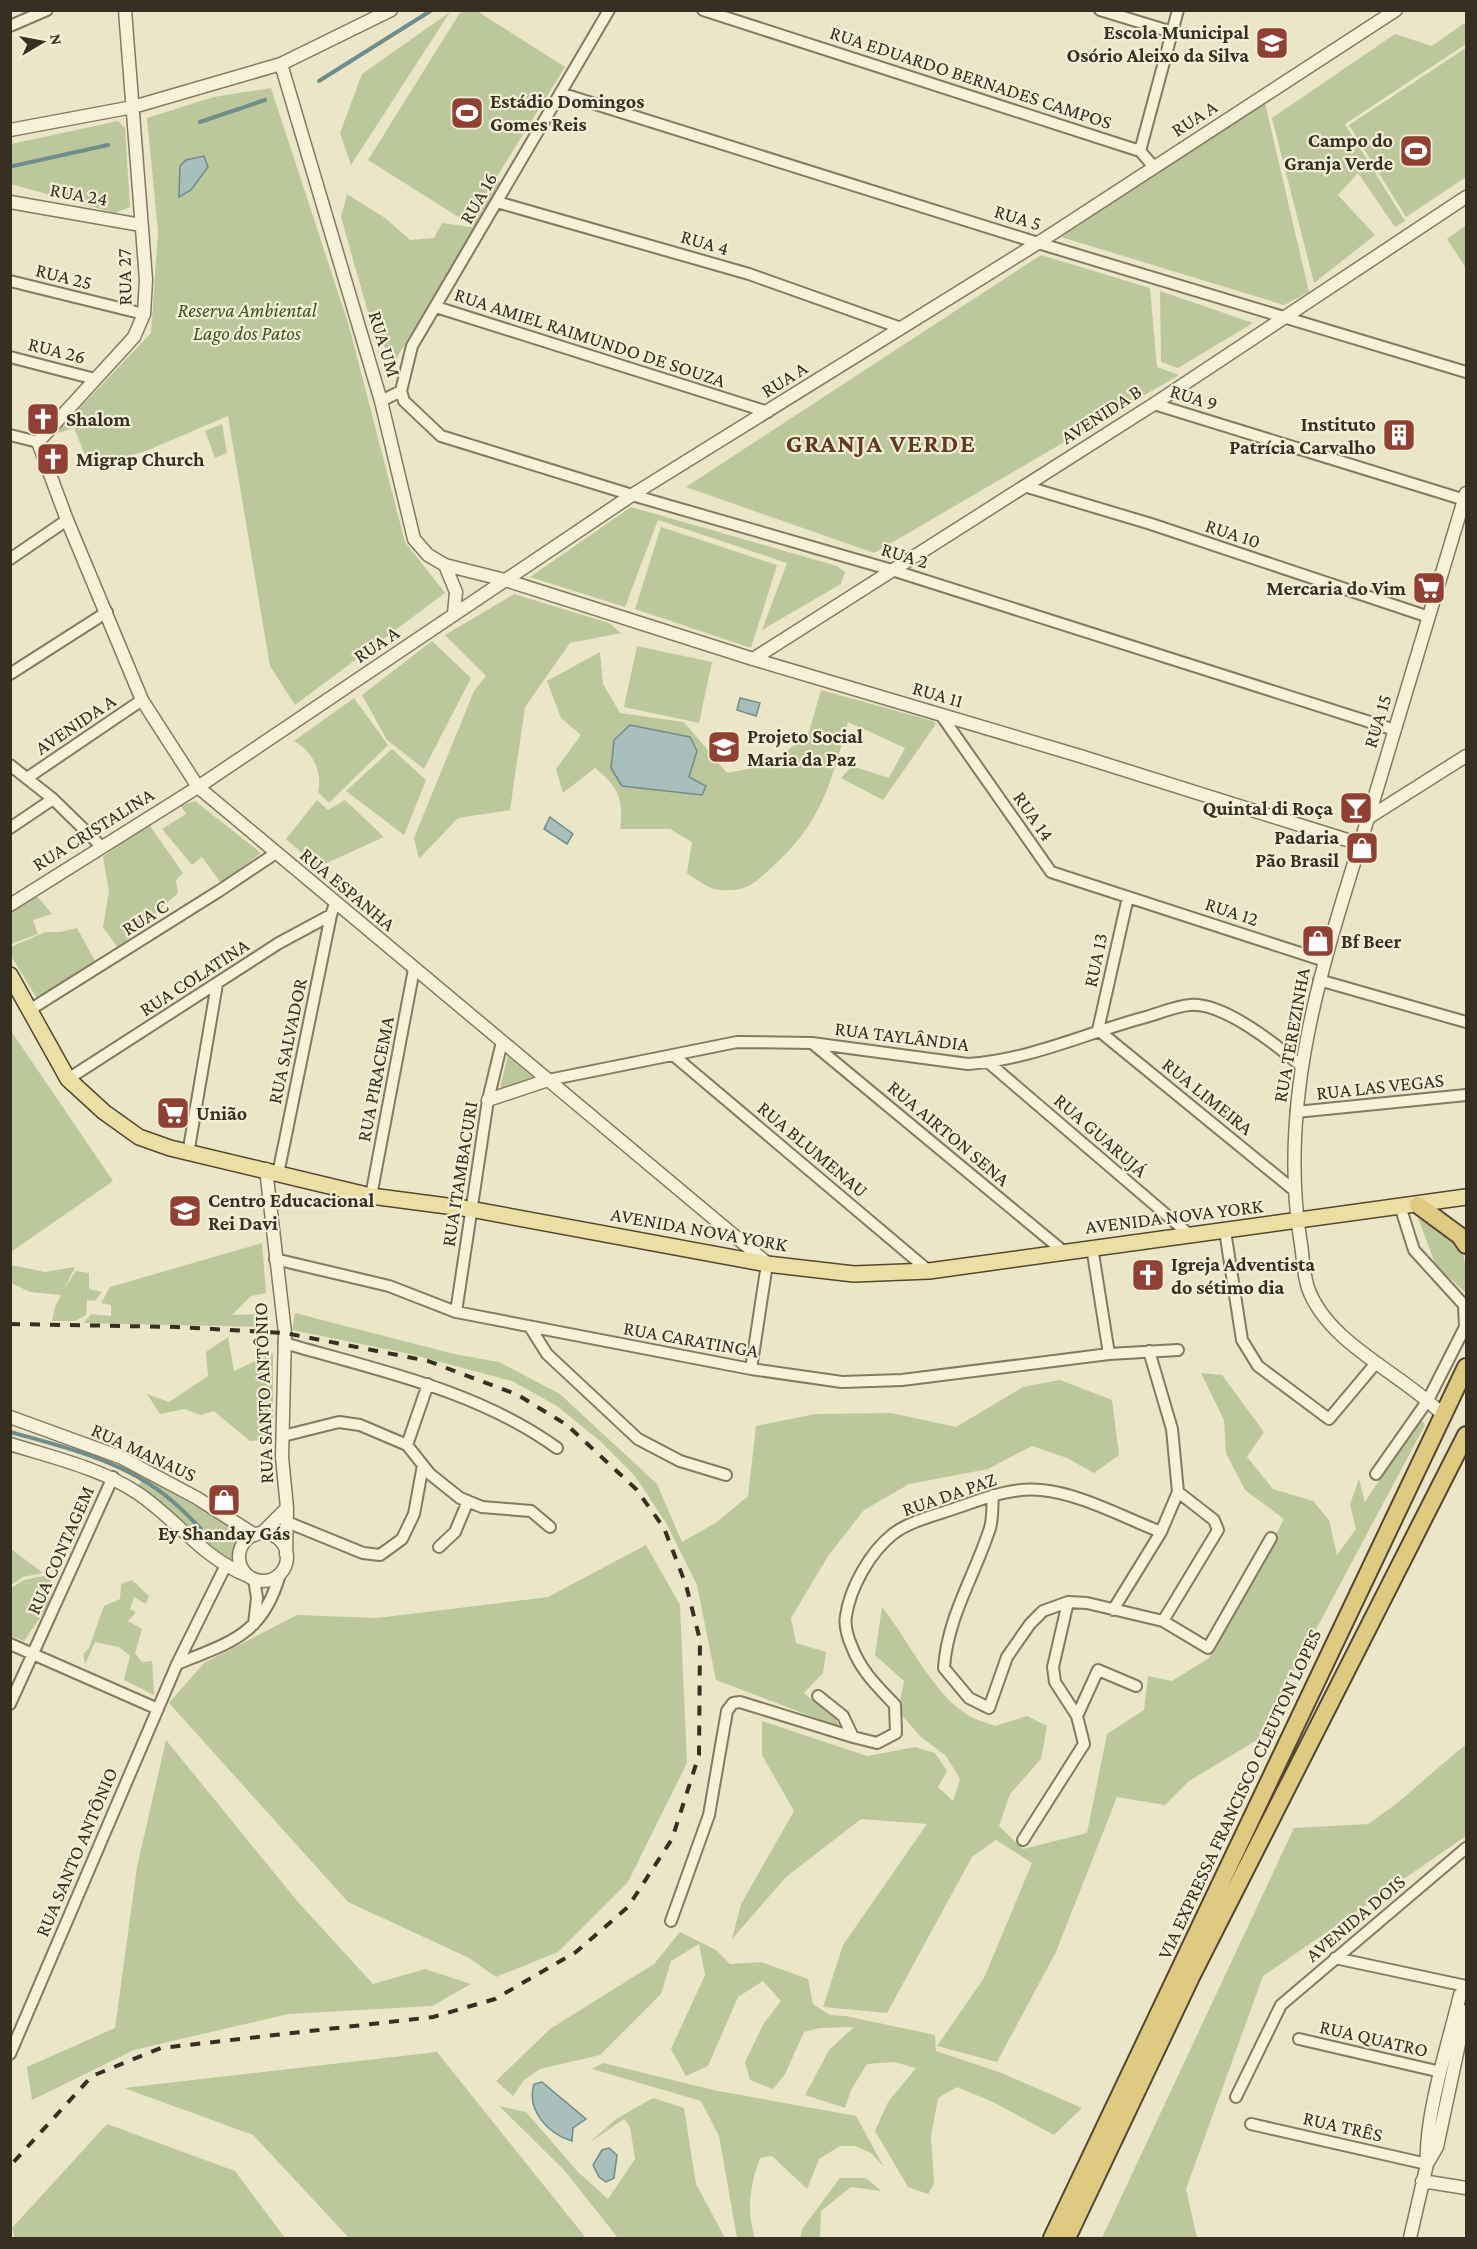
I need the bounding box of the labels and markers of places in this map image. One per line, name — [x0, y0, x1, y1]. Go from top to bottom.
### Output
place label: Escola Municipal Osório Aleixo da Silva — [1066, 21, 1249, 66]
school or university icon: Escola Municipal Osório Aleixo da Silva — [1254, 25, 1290, 61]
place label: Estádio Domingos Gomes Reis — [490, 90, 644, 135]
sports icon: Estádio Domingos Gomes Reis — [449, 95, 485, 131]
place label: Campo do Granja Verde — [1284, 129, 1393, 175]
sports icon: Campo do Granja Verde — [1398, 133, 1434, 169]
church icon: Shalom — [25, 401, 61, 437]
place label: Shalom — [66, 408, 130, 430]
place label: Instituto Patrícia Carvalho — [1229, 413, 1376, 458]
building icon: Instituto Patrícia Carvalho — [1381, 417, 1417, 453]
church icon: Migrap Church — [35, 441, 71, 477]
place label: Migrap Church — [76, 448, 205, 470]
supermarket icon: Mercaria do Vim — [1411, 570, 1447, 606]
place label: Mercaria do Vim — [1266, 577, 1406, 599]
place label: Projeto Social Maria da Paz — [747, 725, 863, 770]
school or university icon: Projeto Social Maria da Paz — [706, 729, 742, 765]
bar icon: Quintal di Roça — [1338, 790, 1374, 826]
place label: Quintal di Roça — [1202, 797, 1333, 819]
place label: Padaria Pão Brasil — [1255, 826, 1339, 871]
shop icon: Padaria Pão Brasil — [1344, 830, 1380, 866]
shop icon: Bf Beer — [1300, 923, 1336, 959]
place label: Bf Beer — [1341, 930, 1401, 952]
supermarket icon: União — [155, 1095, 191, 1131]
place label: União — [196, 1102, 247, 1124]
place label: Centro Educacional Rei Davi — [208, 1189, 375, 1234]
school or university icon: Centro Educacional Rei Davi — [167, 1193, 203, 1229]
place label: Igreja Adventista do sétimo dia — [1171, 1253, 1315, 1298]
church icon: Igreja Adventista do sétimo dia — [1130, 1257, 1166, 1293]
shop icon: Ey Shanday Gás — [206, 1482, 242, 1518]
place label: Ey Shanday Gás — [158, 1522, 290, 1544]

